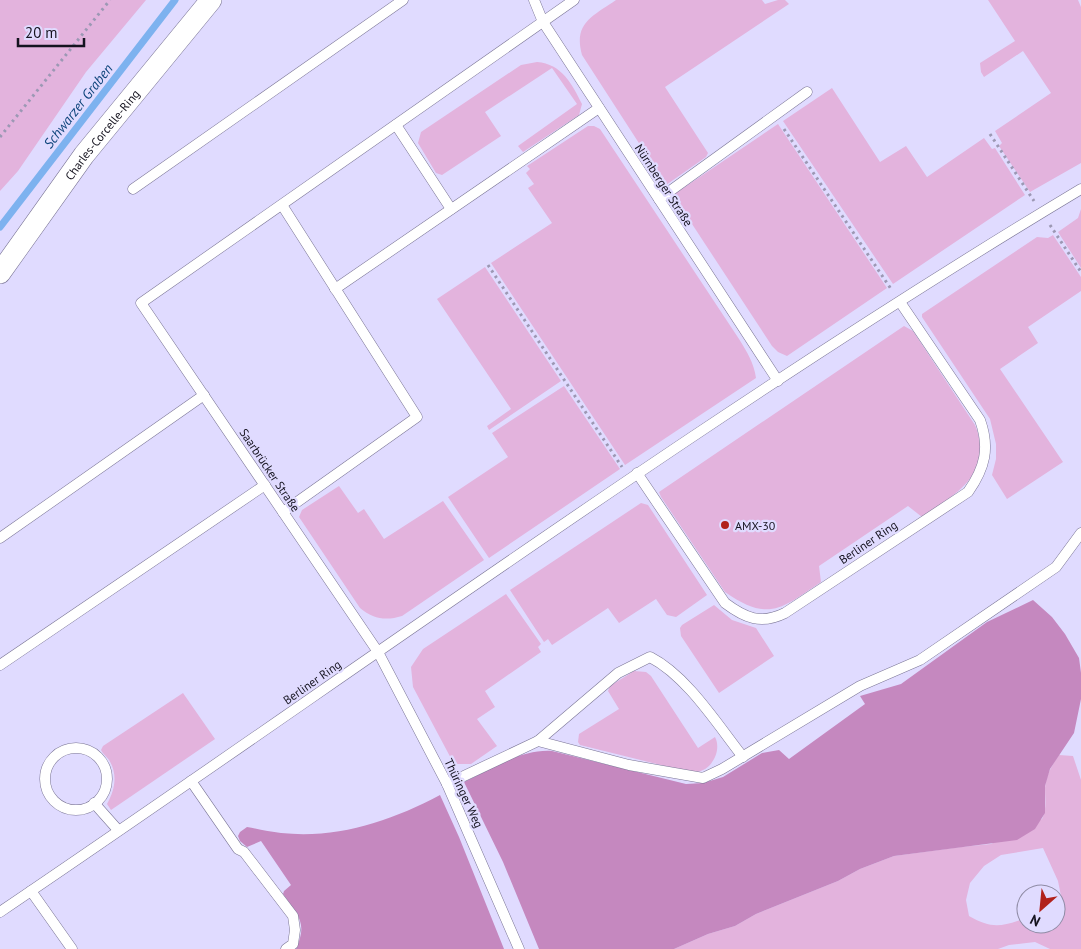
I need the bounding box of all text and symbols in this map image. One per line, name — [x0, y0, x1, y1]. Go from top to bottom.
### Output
scale bar — [18, 15, 84, 47]
text: 20 m — [25, 23, 58, 42]
water label: Schwarzer Graben — [39, 60, 117, 152]
street label: Charles-Corcelle-Ring — [61, 86, 142, 183]
street label: Nürnberger Straße — [632, 141, 696, 229]
street label: Saarbrücker Straße — [237, 425, 303, 515]
street label: Berliner Ring — [836, 517, 900, 567]
place label: AMX-30 — [735, 518, 776, 533]
marker: AMX-30 — [719, 519, 731, 531]
street label: Berliner Ring — [280, 657, 344, 707]
street label: Thüringer Weg — [441, 756, 487, 830]
north arrow — [1016, 884, 1066, 934]
text: N — [1027, 910, 1043, 931]

